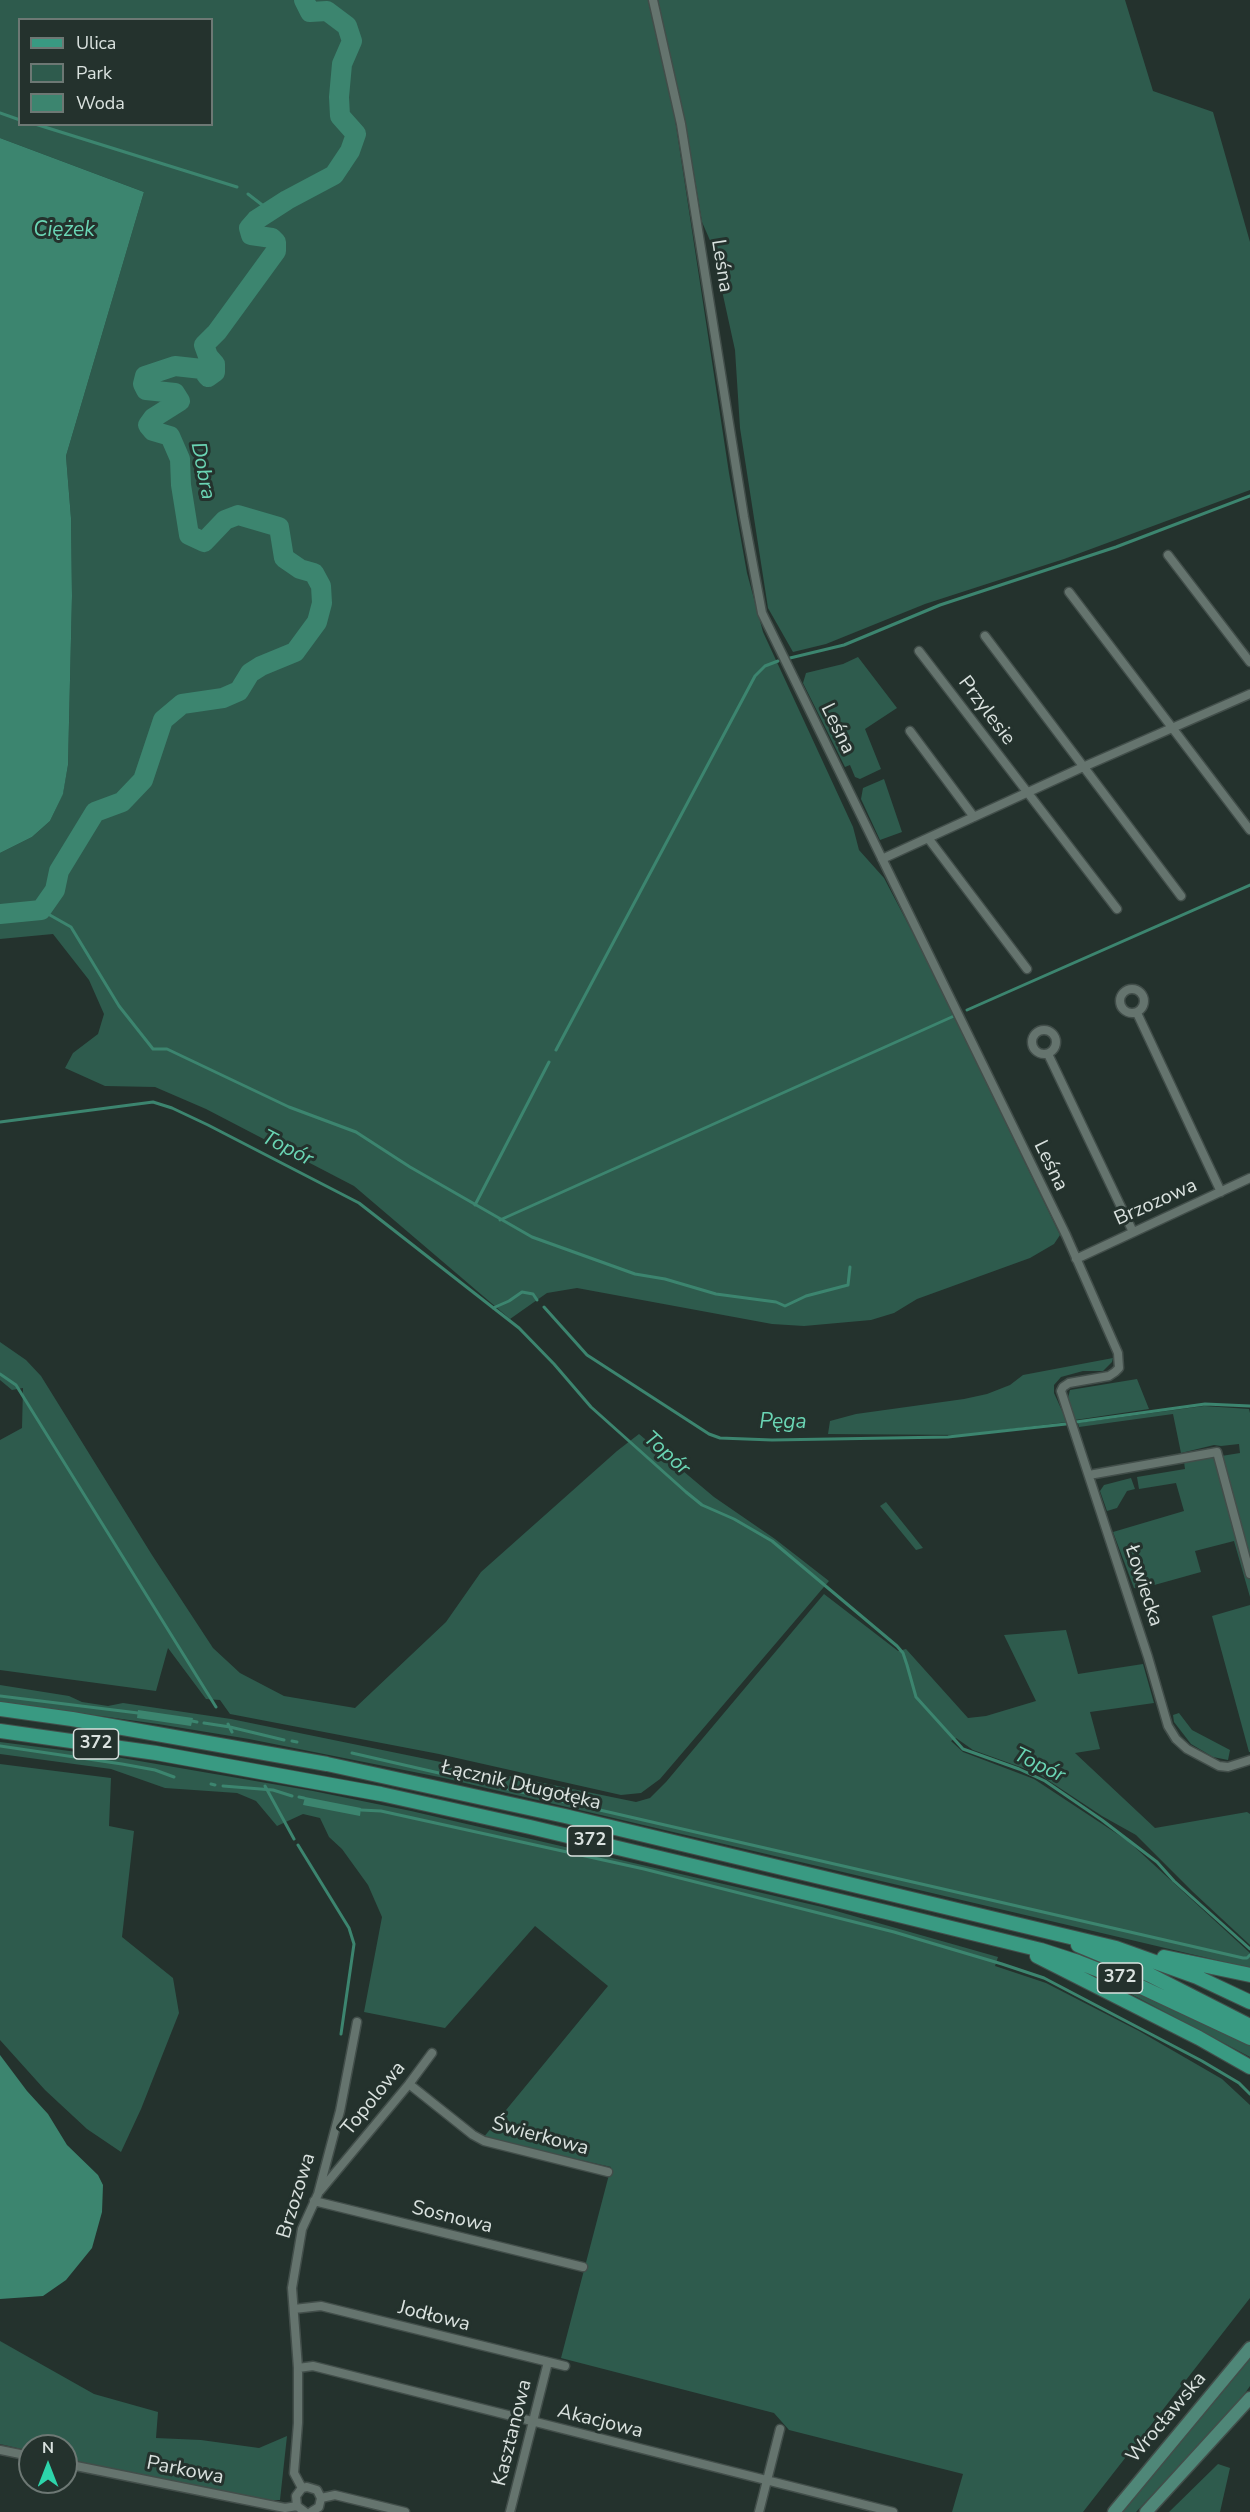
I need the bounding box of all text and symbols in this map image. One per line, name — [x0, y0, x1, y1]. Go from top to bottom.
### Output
legend — [18, 18, 213, 126]
text: Ulica — [76, 31, 116, 55]
text: Park — [76, 61, 112, 85]
text: Woda — [76, 91, 125, 115]
water label: Ciężek — [33, 218, 95, 244]
street label: Leśna — [705, 238, 737, 294]
water label: Dobra — [184, 440, 220, 502]
street label: Przylesie — [952, 672, 1020, 750]
street label: Leśna — [815, 700, 859, 758]
water label: Topór — [257, 1125, 317, 1173]
street label: Leśna — [1028, 1137, 1072, 1195]
street label: Brzozowa — [1111, 1174, 1201, 1232]
water label: Pęga — [759, 1410, 807, 1436]
water label: Topór — [637, 1427, 695, 1481]
street label: Łowiecka — [1119, 1543, 1167, 1629]
road number: 372 — [74, 1729, 118, 1759]
water label: Topór — [1009, 1743, 1069, 1789]
street label: Łącznik Długołęka — [439, 1756, 603, 1816]
road number: 372 — [568, 1826, 612, 1856]
road number: 372 — [1098, 1963, 1142, 1993]
street label: Topolowa — [337, 2057, 411, 2141]
street label: Świerkowa — [489, 2113, 591, 2161]
street label: Brzozowa — [273, 2150, 321, 2242]
street label: Sosnowa — [409, 2196, 495, 2240]
street label: Jodłowa — [396, 2296, 472, 2338]
street label: Wrocławska — [1122, 2368, 1212, 2468]
street label: Kasztanowa — [488, 2377, 538, 2489]
street label: Akacjowa — [555, 2400, 645, 2444]
north arrow — [18, 2434, 78, 2494]
text: N — [42, 2437, 54, 2459]
street label: Parkowa — [144, 2452, 226, 2490]

